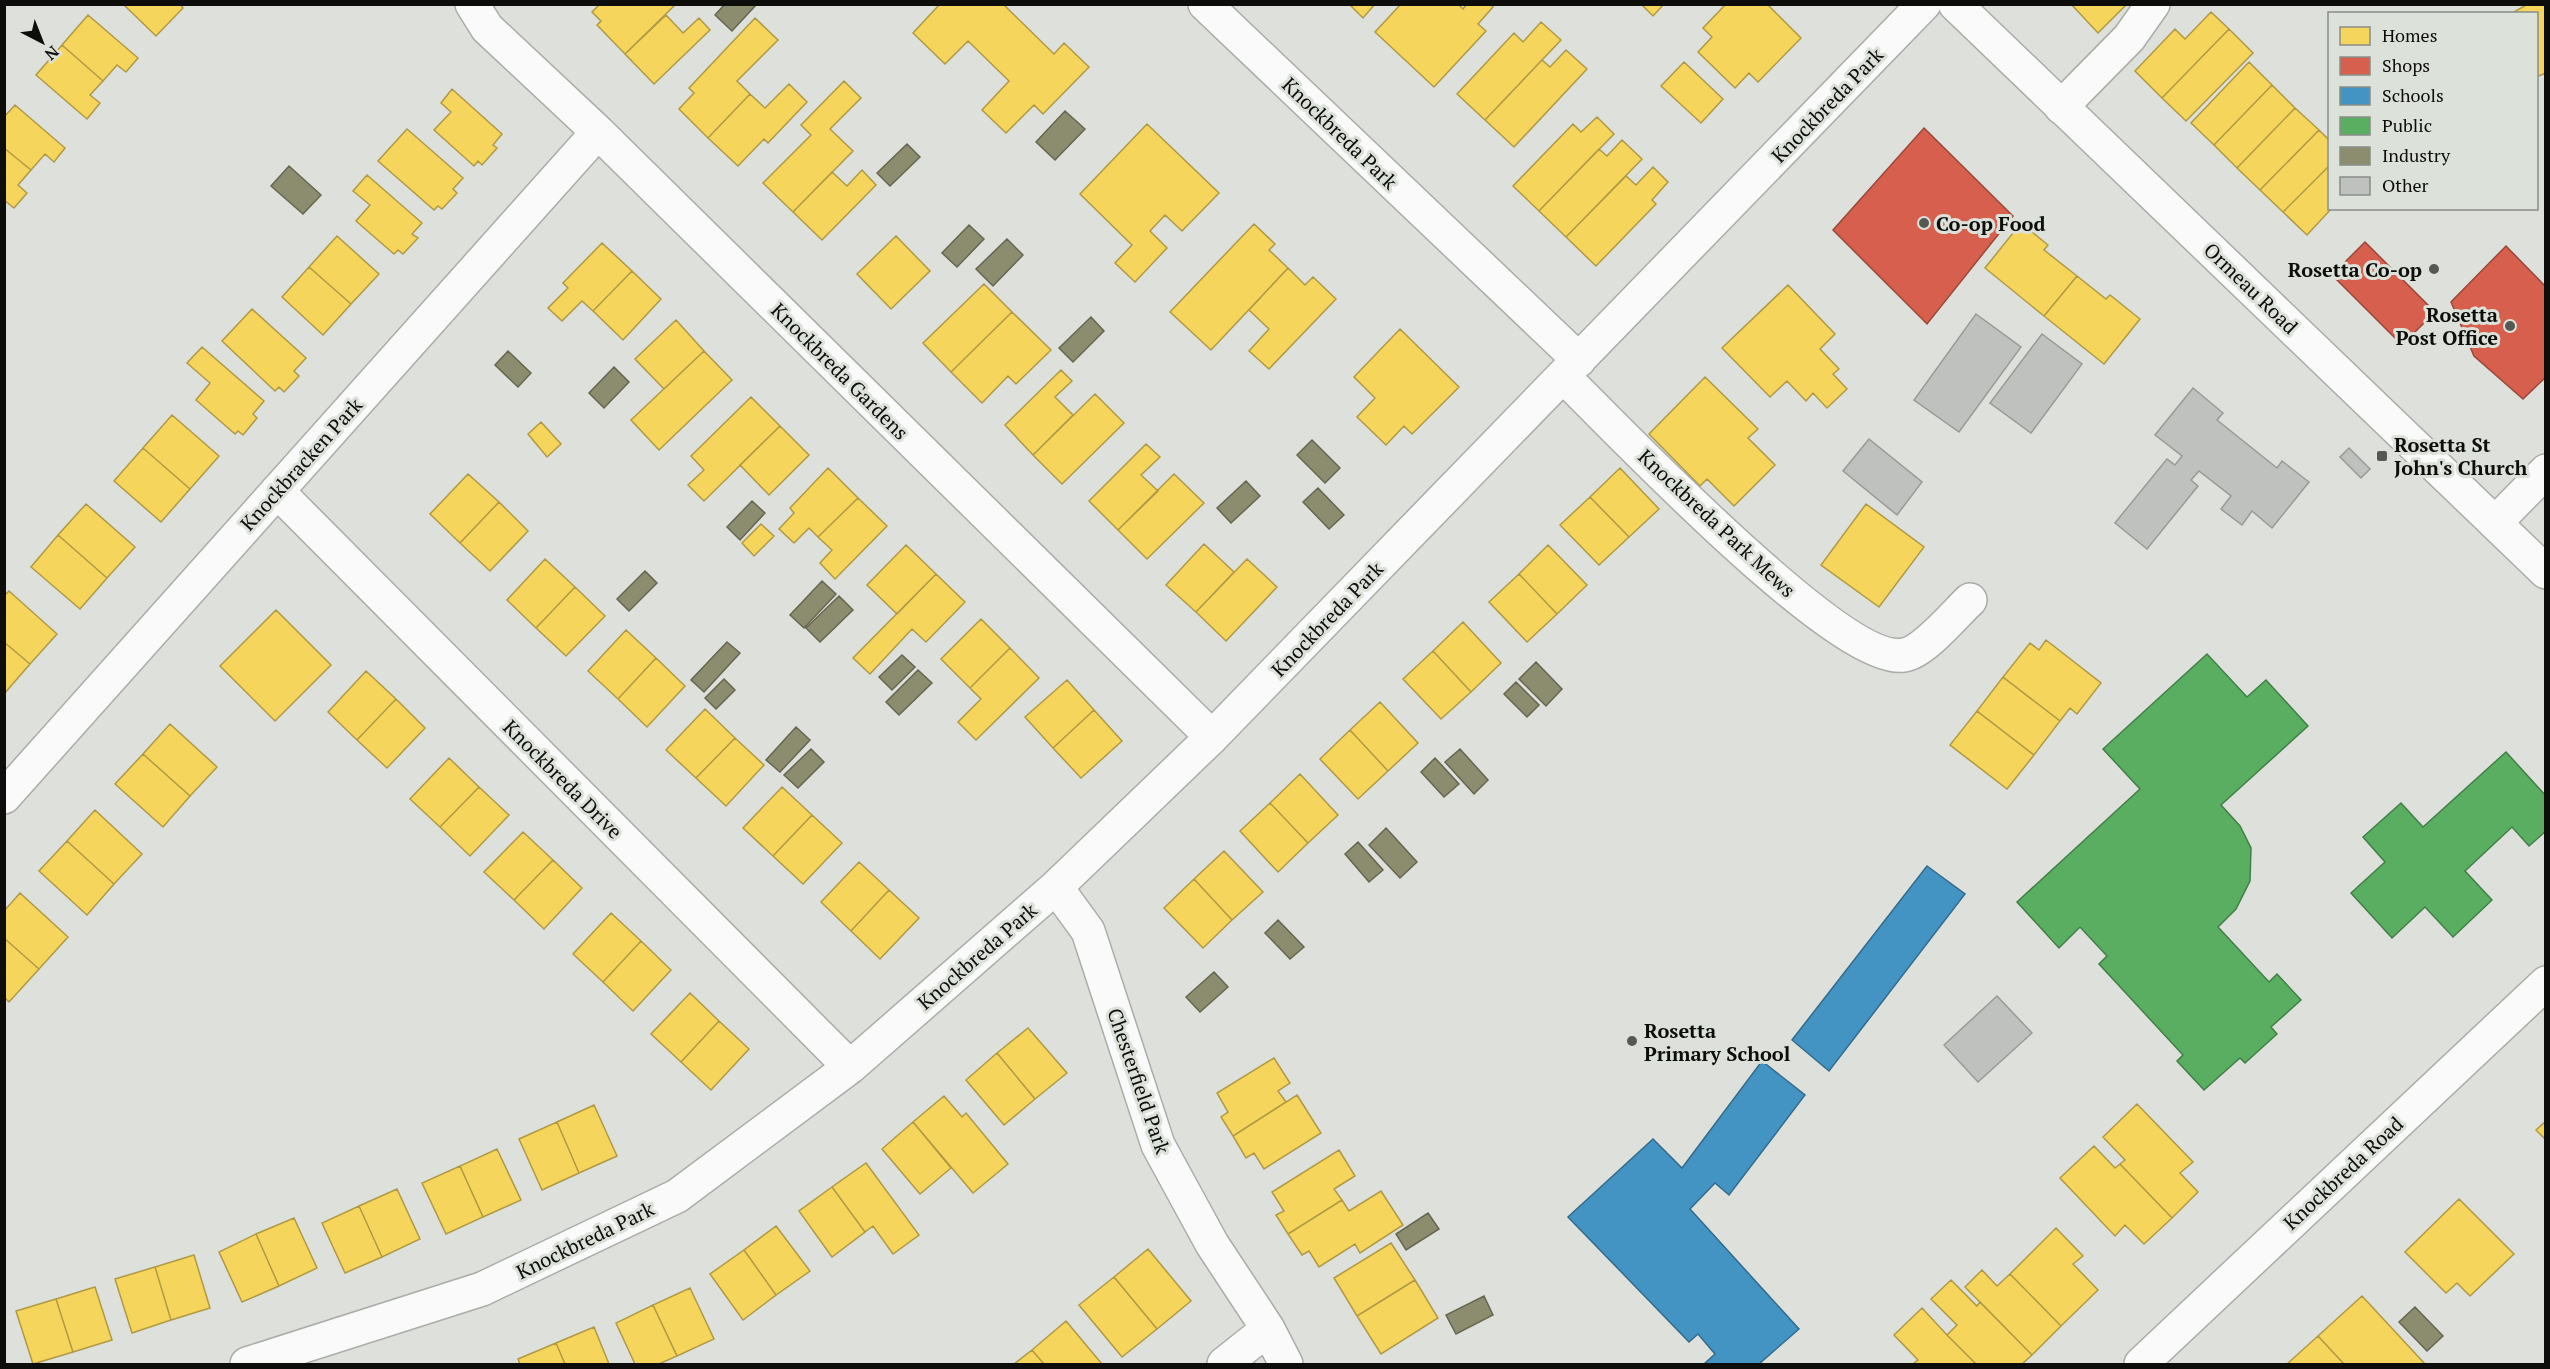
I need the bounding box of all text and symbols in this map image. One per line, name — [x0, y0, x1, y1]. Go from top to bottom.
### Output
north arrow — [12, 12, 72, 72]
legend — [2328, 12, 2538, 210]
text: Homes — [2382, 23, 2437, 47]
text: N — [40, 41, 64, 65]
street label: Knockbreda Park — [1765, 41, 1889, 168]
text: Shops — [2382, 53, 2430, 77]
street label: Knockbreda Park — [1277, 71, 1404, 195]
text: Schools — [2382, 83, 2444, 107]
text: Public — [2382, 113, 2432, 137]
text: Industry — [2382, 143, 2451, 167]
text: Other — [2382, 173, 2429, 197]
place label: Co-op Food — [1936, 210, 2045, 237]
marker: Co-op Food — [1917, 216, 1931, 230]
street label: Ormeau Road — [2198, 236, 2304, 340]
place label: Rosetta Co-op — [2288, 256, 2422, 283]
marker: Rosetta Co-op — [2427, 262, 2441, 276]
street label: Knockbreda Gardens — [766, 297, 914, 445]
place label: Rosetta Post Office — [2396, 301, 2498, 351]
marker: Rosetta Post Office — [2503, 319, 2517, 333]
street label: Knockbracken Park — [234, 391, 368, 536]
place label: Rosetta St John's Church — [2394, 431, 2527, 481]
street label: Knockbreda Park Mews — [1633, 443, 1801, 603]
marker: Rosetta St John's Church — [2375, 449, 2389, 463]
street label: Knockbreda Park — [1265, 555, 1389, 682]
street label: Knockbreda Drive — [498, 714, 628, 844]
street label: Knockbreda Park — [911, 896, 1043, 1015]
street label: Chesterfield Park — [1101, 1004, 1177, 1158]
place label: Rosetta Primary School — [1644, 1017, 1791, 1067]
marker: Rosetta Primary School — [1625, 1034, 1639, 1048]
street label: Knockbreda Road — [2277, 1110, 2409, 1236]
street label: Knockbreda Park — [512, 1195, 659, 1285]

